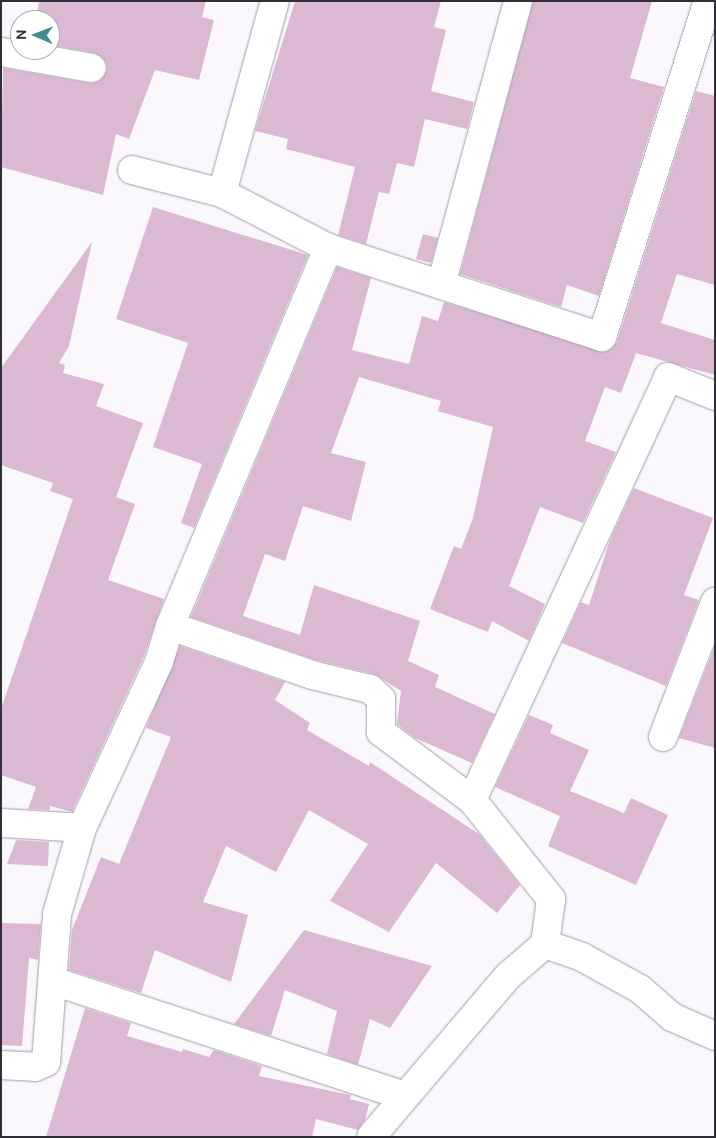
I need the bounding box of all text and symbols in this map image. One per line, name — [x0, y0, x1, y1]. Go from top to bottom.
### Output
north arrow — [10, 10, 60, 60]
text: N — [13, 29, 29, 40]

